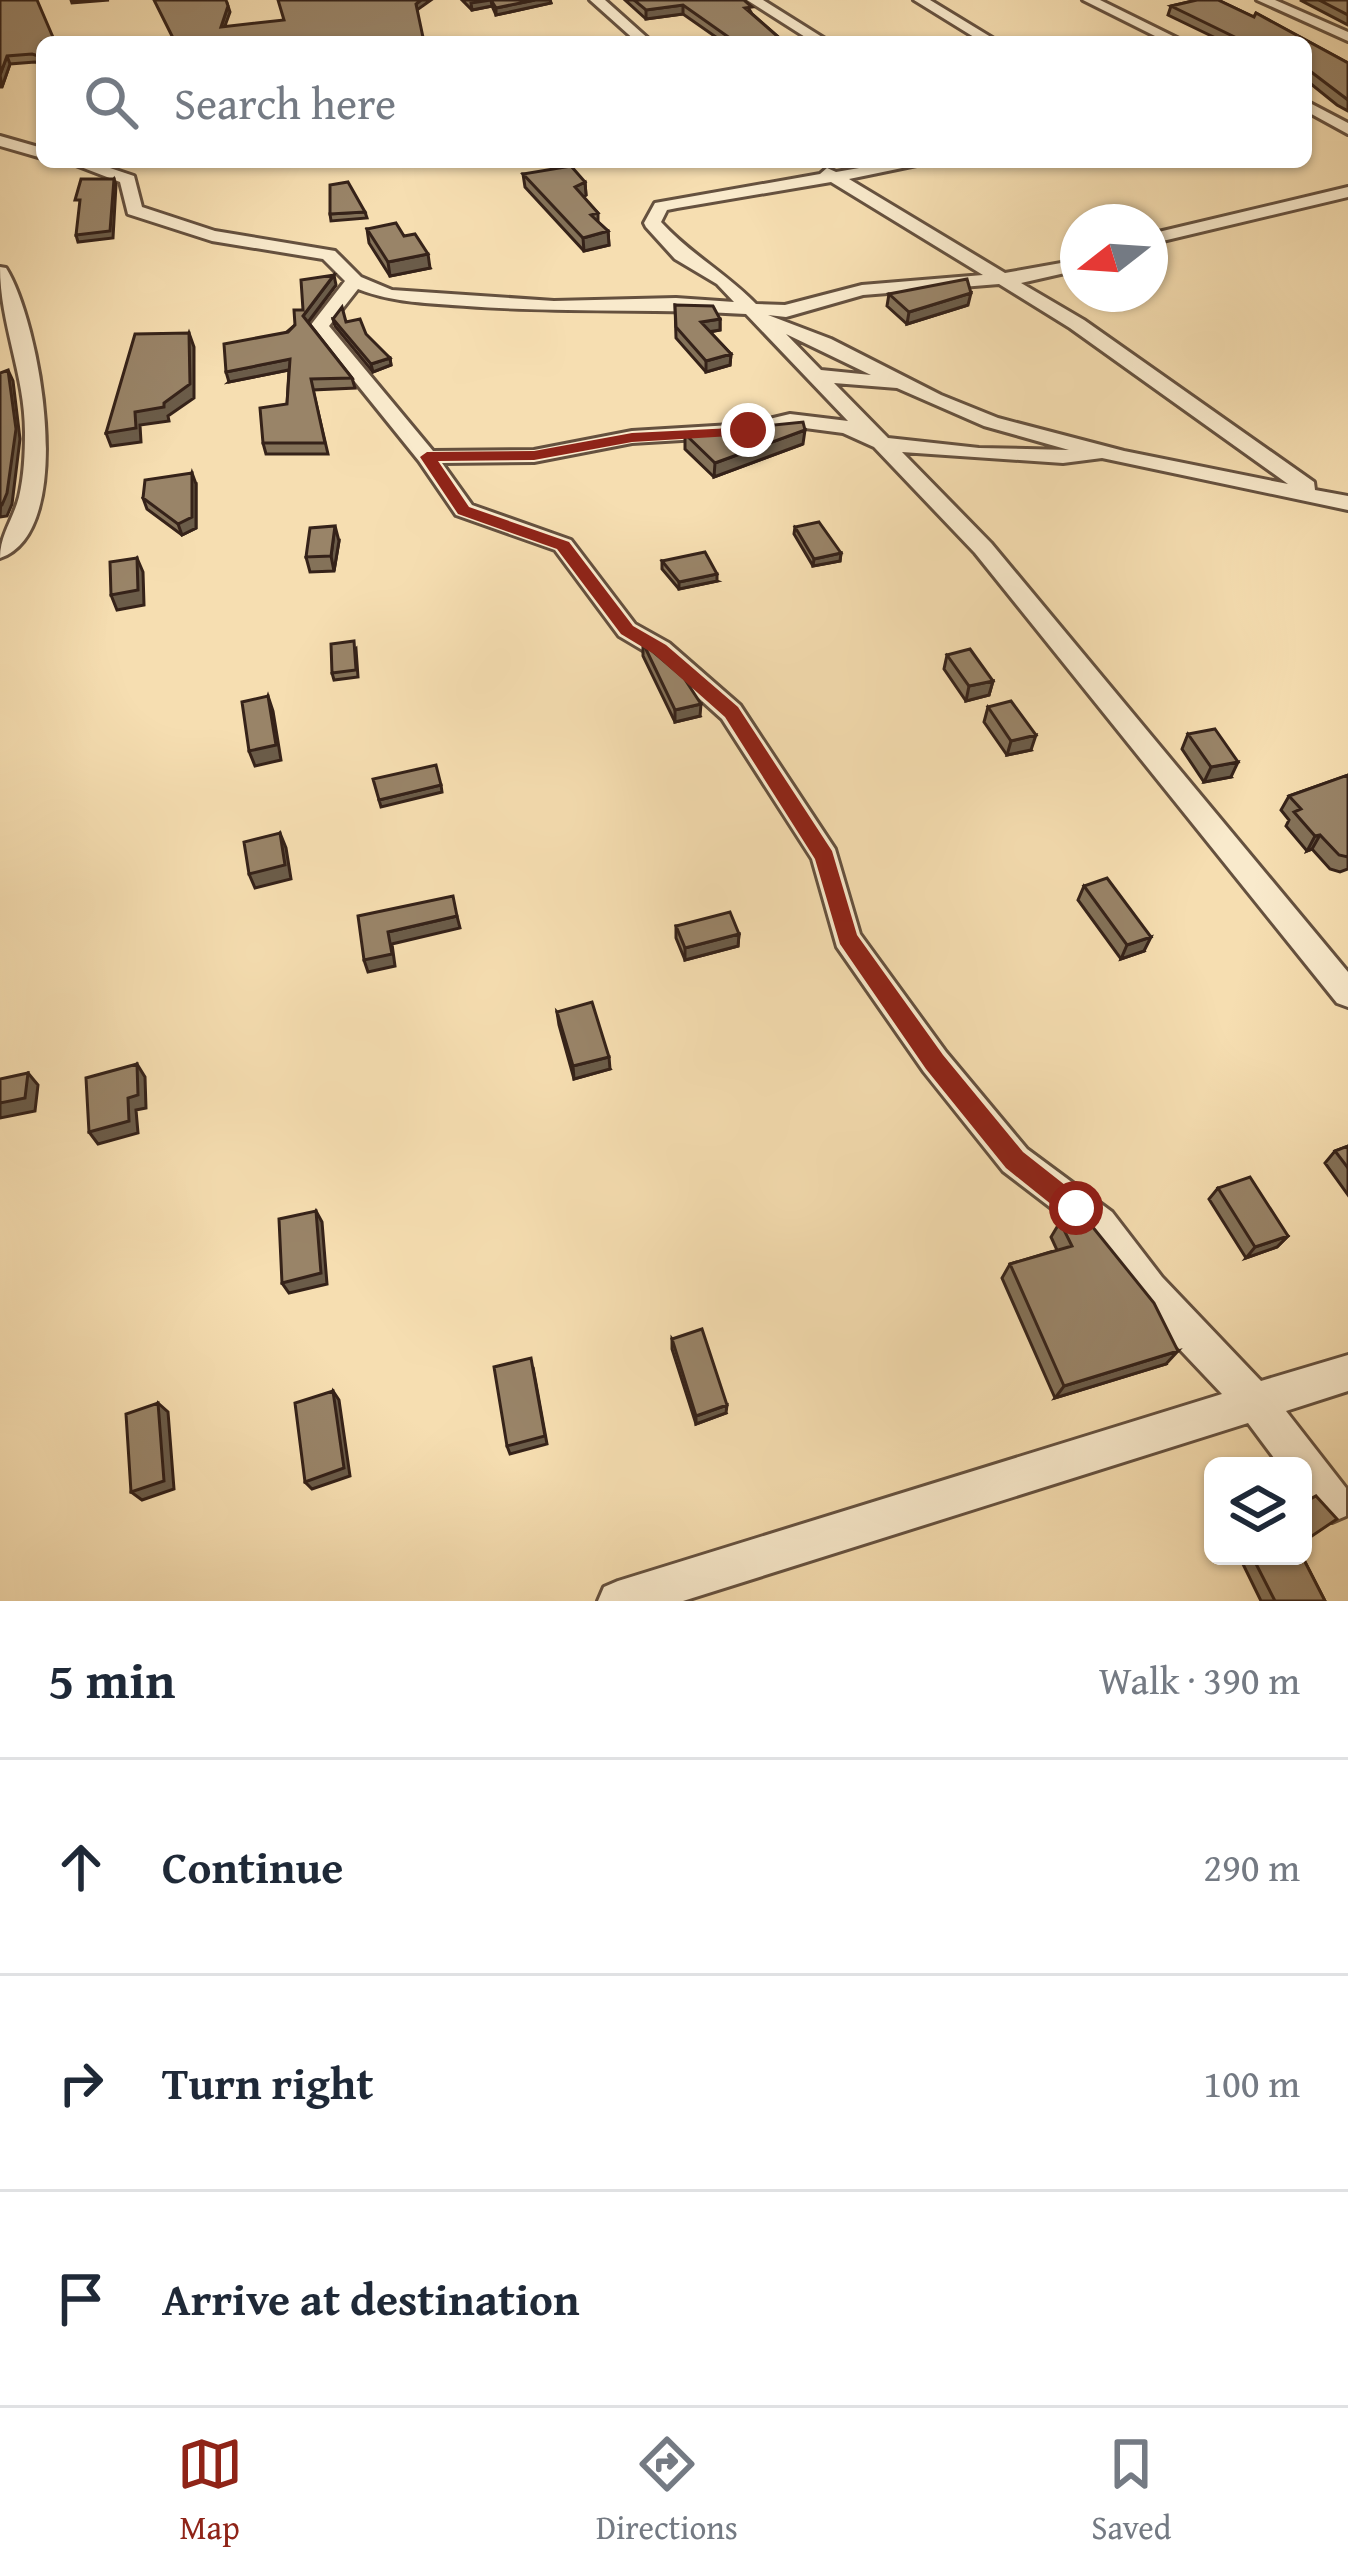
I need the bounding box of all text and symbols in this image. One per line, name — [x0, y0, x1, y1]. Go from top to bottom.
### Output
search box — [36, 36, 1312, 168]
icon: search — [78, 69, 144, 135]
text: Search here — [174, 70, 396, 135]
north arrow — [1060, 204, 1168, 312]
route end — [721, 403, 775, 457]
route start — [1049, 1181, 1103, 1235]
map controls — [1204, 1457, 1312, 1565]
button: layers — [1204, 1457, 1312, 1565]
text: 5 min — [48, 1642, 175, 1717]
text: Walk · 390 m — [1099, 1651, 1300, 1708]
icon: ahead — [48, 1834, 114, 1900]
text: Continue — [162, 1834, 343, 1899]
text: 290 m — [1203, 1838, 1300, 1895]
icon: right — [48, 2050, 114, 2116]
text: Turn right — [162, 2050, 374, 2115]
text: 100 m — [1203, 2054, 1300, 2111]
icon: arrive — [48, 2266, 114, 2332]
text: Arrive at destination — [162, 2266, 580, 2331]
tab: Map — [177, 2431, 243, 2551]
tab: Directions — [596, 2431, 738, 2551]
tab: Saved — [1091, 2431, 1171, 2551]

